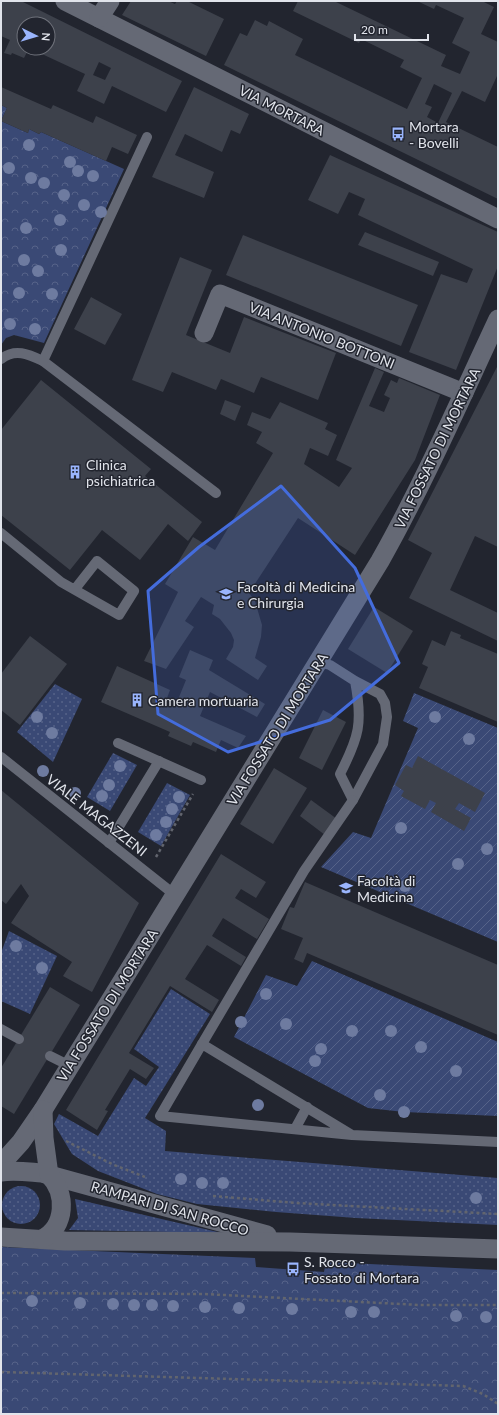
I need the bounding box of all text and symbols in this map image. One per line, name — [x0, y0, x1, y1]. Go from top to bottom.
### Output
north arrow — [16, 16, 56, 56]
scale bar — [355, 16, 428, 42]
text: 20 m — [361, 22, 388, 37]
text: N — [40, 32, 53, 42]
street label: VIA MORTARA — [236, 81, 328, 139]
place label: Mortara - Bovelli — [409, 118, 459, 151]
bus stop icon: Mortara - Bovelli — [390, 126, 406, 142]
street label: VIA ANTONIO BOTTONI — [247, 298, 397, 372]
street label: VIA FOSSATO DI MORTARA — [391, 364, 484, 531]
place label: Clinica psichiatrica — [86, 456, 155, 489]
building icon: Clinica psichiatrica — [67, 464, 83, 480]
place label: Facoltà di Medicina e Chirurgia — [237, 578, 355, 611]
school or university icon: Facoltà di Medicina e Chirurgia — [218, 586, 234, 602]
street label: VIA FOSSATO DI MORTARA — [223, 649, 331, 809]
building icon: Camera mortuaria — [129, 692, 145, 708]
place label: Camera mortuaria — [148, 692, 259, 709]
street label: VIALE MAGAZZENI — [43, 770, 151, 860]
place label: Facoltà di Medicina — [357, 872, 415, 905]
school or university icon: Facoltà di Medicina — [338, 880, 354, 896]
street label: VIA FOSSATO DI MORTARA — [53, 925, 161, 1085]
street label: RAMPARI DI SAN ROCCO — [89, 1177, 251, 1239]
place label: S. Rocco - Fossato di Mortara — [304, 1253, 419, 1286]
bus stop icon: S. Rocco - Fossato di Mortara — [285, 1261, 301, 1277]

